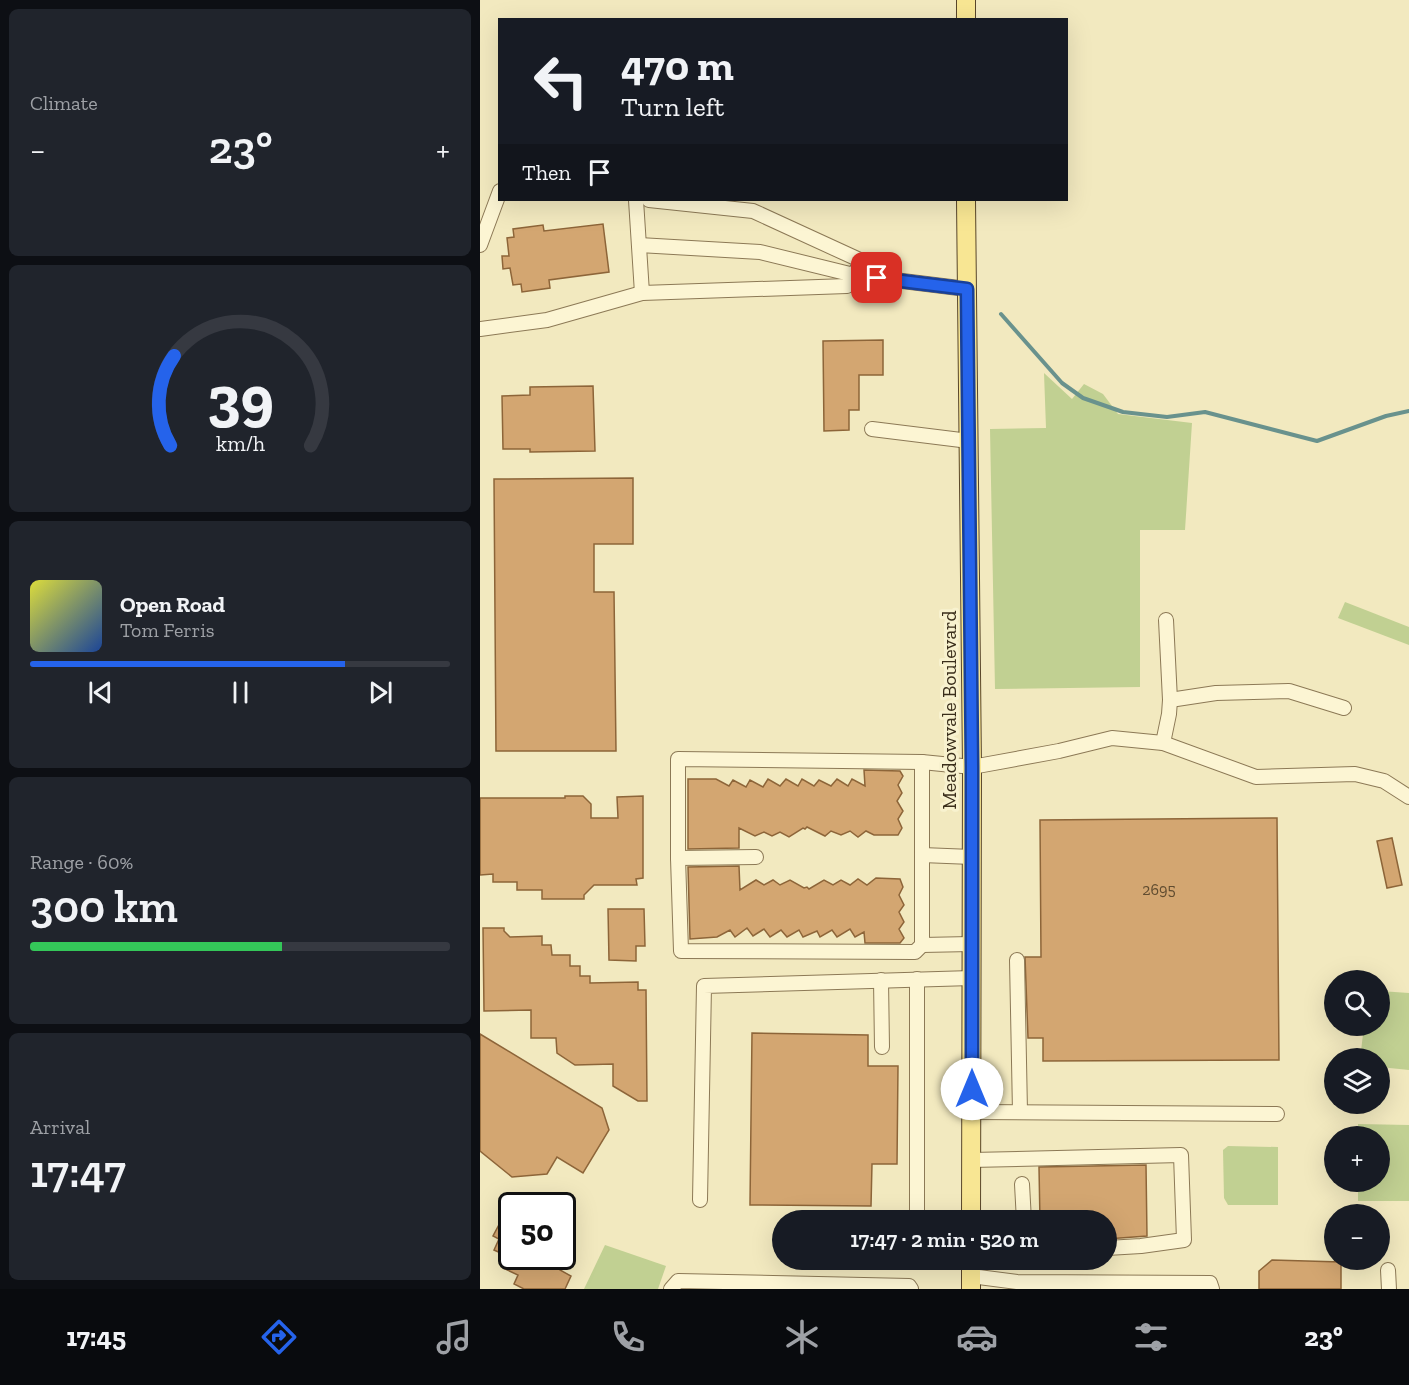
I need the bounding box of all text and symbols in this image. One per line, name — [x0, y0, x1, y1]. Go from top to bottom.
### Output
text: 470 m — [621, 40, 734, 91]
icon: left — [522, 42, 600, 120]
text: Climate — [30, 91, 98, 115]
text: Turn left — [621, 91, 724, 123]
text: 23° — [209, 121, 273, 175]
text: − — [30, 130, 45, 169]
text: + — [436, 130, 450, 169]
icon: arrive — [583, 156, 616, 189]
text: Then — [522, 159, 571, 186]
pin — [851, 252, 902, 303]
icon: arrive — [860, 261, 893, 294]
text: 39 — [207, 361, 273, 436]
text: km/h — [216, 431, 264, 456]
text: Open Road — [120, 591, 225, 618]
street label: Meadowvale Boulevard — [937, 611, 961, 809]
text: Tom Ferris — [120, 618, 215, 642]
icon: previous — [84, 676, 117, 709]
icon: pause — [224, 676, 257, 709]
icon: next — [364, 676, 397, 709]
text: Range · 60% — [30, 850, 133, 874]
text: 300 km — [30, 880, 178, 934]
house number: 2695 — [1142, 880, 1176, 899]
map controls — [1324, 970, 1390, 1270]
button: search — [1324, 970, 1390, 1036]
button: layers — [1324, 1048, 1390, 1114]
position arrow — [940, 1057, 1004, 1121]
text: Arrival — [30, 1115, 90, 1139]
button: + — [1324, 1126, 1390, 1192]
text: 17:47 — [30, 1145, 126, 1199]
speed limit sign: 50 — [498, 1192, 576, 1270]
button: − — [1324, 1204, 1390, 1270]
text: 17:47 · 2 min · 520 m — [850, 1226, 1039, 1253]
icon: directions — [258, 1316, 300, 1358]
icon: music — [433, 1316, 475, 1358]
icon: phone — [607, 1316, 649, 1358]
icon: climate — [781, 1316, 823, 1358]
icon: car — [956, 1316, 998, 1358]
icon: filters — [1130, 1316, 1172, 1358]
text: 17:45 — [66, 1321, 126, 1353]
text: 23° — [1304, 1321, 1343, 1353]

